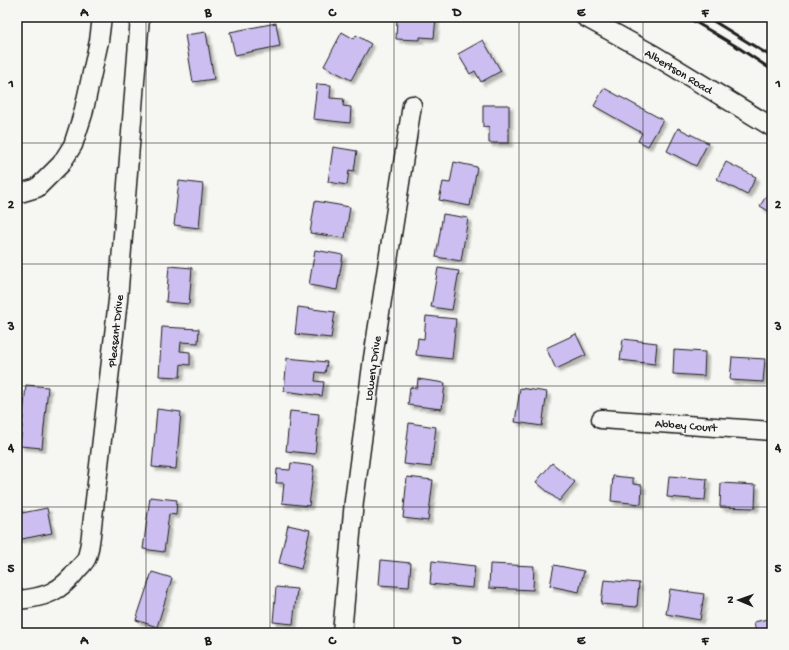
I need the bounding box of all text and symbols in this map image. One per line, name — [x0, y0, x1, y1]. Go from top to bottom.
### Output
text: A — [79, 6, 89, 21]
text: B — [204, 6, 213, 21]
text: C — [327, 6, 337, 21]
text: D — [452, 6, 462, 21]
text: E — [577, 6, 586, 21]
text: F — [701, 6, 710, 21]
street label: Albertson Road — [641, 47, 715, 99]
text: 1 — [7, 77, 14, 92]
text: 1 — [774, 77, 781, 92]
text: 2 — [8, 198, 15, 213]
text: 2 — [775, 198, 782, 213]
street label: Pleasant Drive — [106, 293, 128, 369]
text: 3 — [7, 320, 15, 335]
text: 3 — [774, 320, 782, 335]
street label: Lowery Drive — [363, 334, 386, 402]
street label: Abbey Court — [654, 418, 718, 436]
text: 4 — [7, 441, 15, 456]
text: 4 — [774, 441, 782, 456]
text: 5 — [8, 562, 15, 577]
text: 5 — [775, 562, 782, 577]
north arrow — [719, 580, 759, 620]
text: N — [725, 596, 737, 604]
text: A — [79, 634, 89, 649]
text: B — [204, 634, 213, 649]
text: C — [327, 634, 337, 649]
text: D — [452, 634, 462, 649]
text: E — [577, 634, 586, 649]
text: F — [701, 634, 710, 649]

